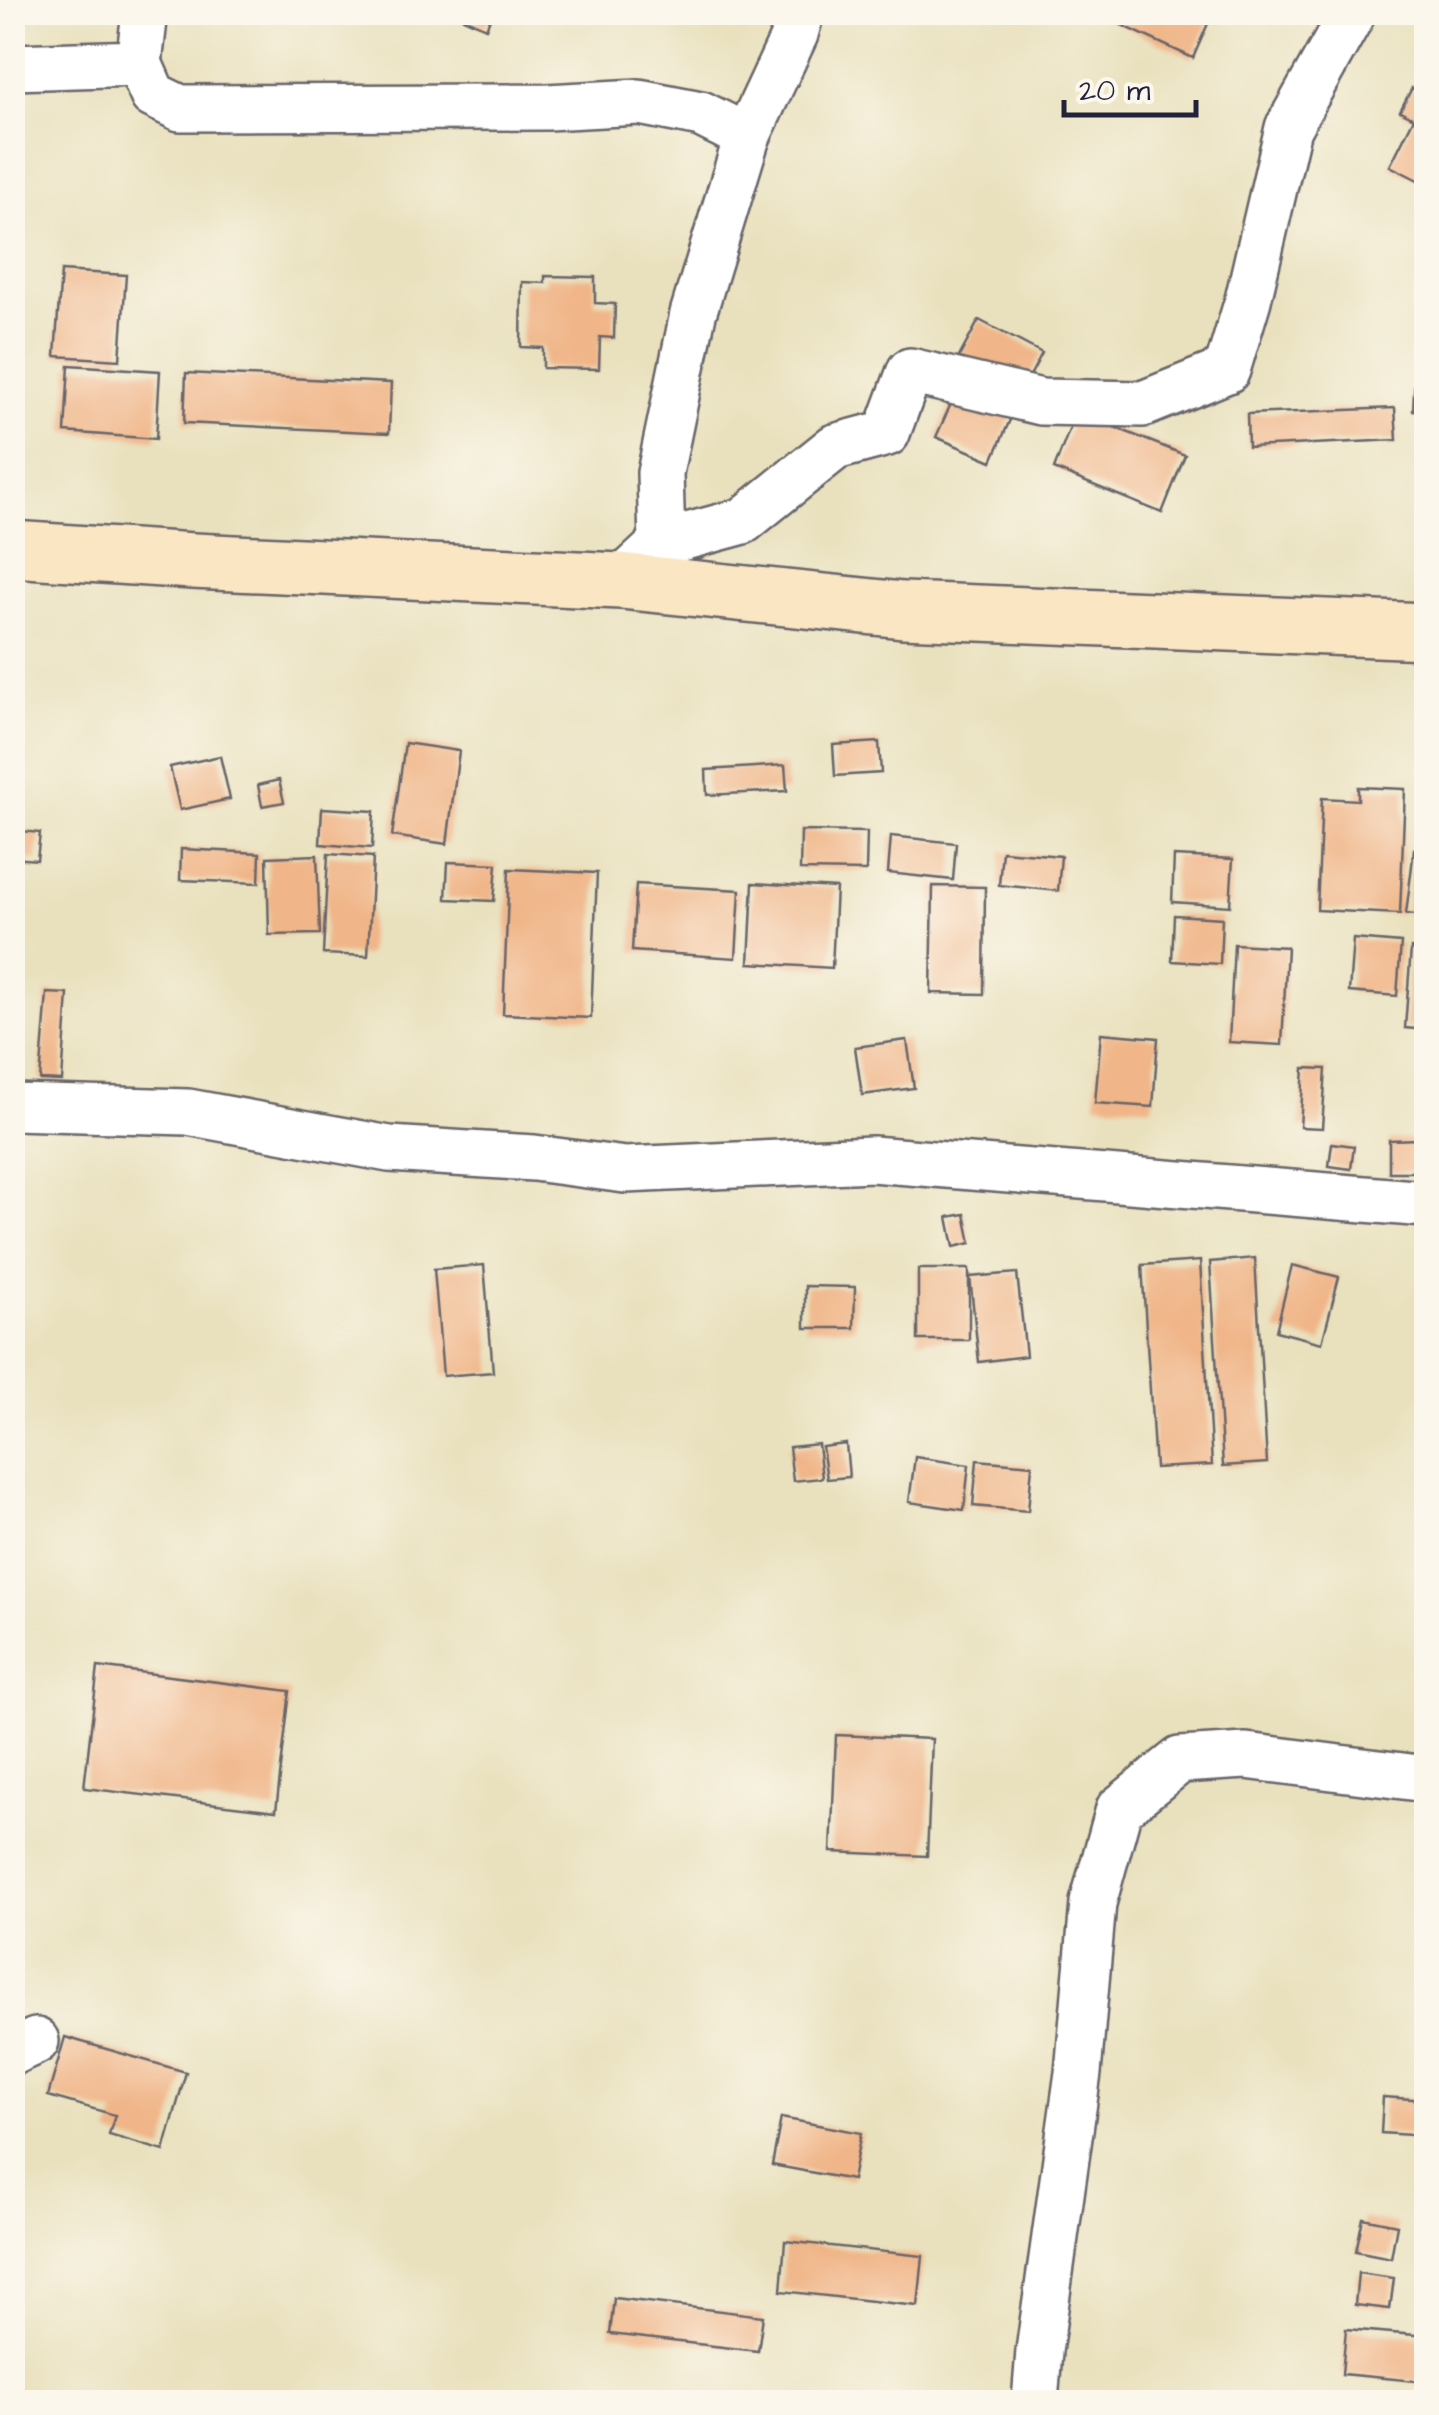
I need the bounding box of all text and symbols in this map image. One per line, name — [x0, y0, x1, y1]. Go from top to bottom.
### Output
scale bar — [1064, 55, 1196, 117]
text: 20 m — [1079, 70, 1151, 112]

